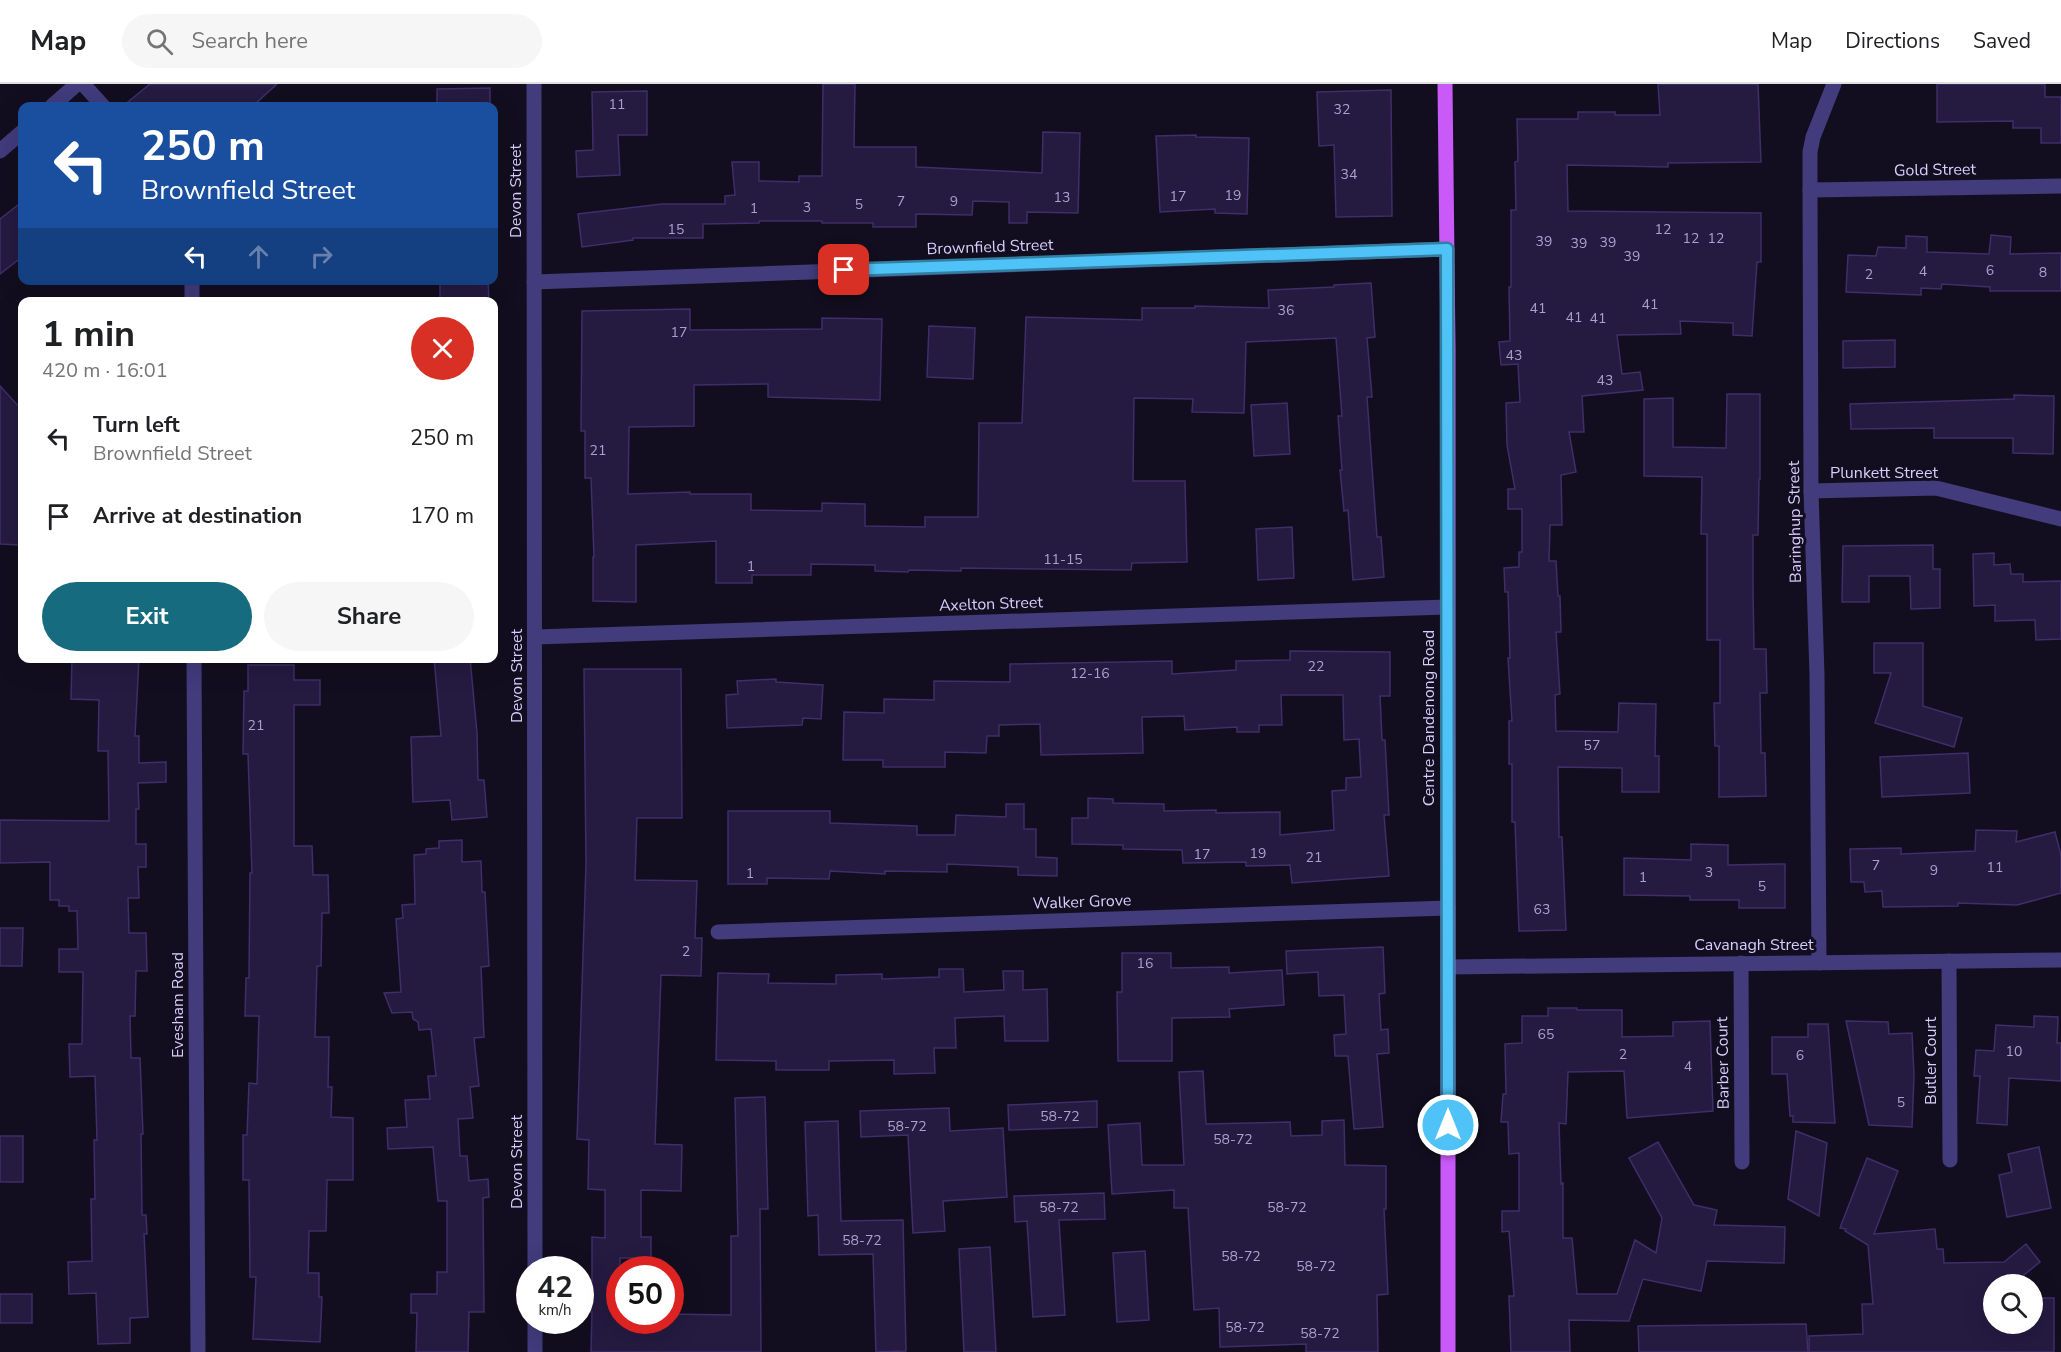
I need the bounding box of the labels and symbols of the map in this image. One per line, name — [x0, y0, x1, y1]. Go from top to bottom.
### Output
house number: 11 — [609, 95, 625, 114]
house number: 32 — [1334, 100, 1350, 119]
street label: Devon Street — [505, 144, 527, 238]
street label: Gold Street — [1894, 158, 1977, 182]
house number: 34 — [1341, 165, 1357, 184]
house number: 19 — [1225, 186, 1241, 205]
house number: 17 — [1170, 187, 1186, 206]
house number: 13 — [1054, 188, 1070, 207]
house number: 7 — [897, 192, 905, 211]
house number: 9 — [950, 192, 958, 211]
house number: 5 — [855, 195, 863, 214]
house number: 3 — [803, 198, 811, 217]
house number: 1 — [750, 199, 758, 218]
house number: 15 — [668, 220, 684, 239]
house number: 12 — [1655, 220, 1671, 239]
house number: 12 — [1683, 229, 1699, 248]
house number: 12 — [1708, 229, 1724, 248]
house number: 39 — [1536, 232, 1552, 251]
house number: 39 — [1600, 233, 1616, 252]
street label: Brownfield Street — [926, 234, 1054, 260]
house number: 39 — [1571, 234, 1587, 253]
pin — [818, 244, 869, 295]
house number: 39 — [1624, 247, 1640, 266]
house number: 6 — [1986, 261, 1994, 280]
house number: 4 — [1919, 262, 1927, 281]
house number: 8 — [2039, 263, 2047, 282]
house number: 2 — [1865, 265, 1873, 284]
house number: 41 — [1642, 295, 1658, 314]
house number: 41 — [1530, 299, 1546, 318]
house number: 36 — [1278, 301, 1294, 320]
house number: 41 — [1566, 308, 1582, 327]
house number: 41 — [1590, 309, 1606, 328]
house number: 17 — [671, 323, 687, 342]
house number: 43 — [1506, 346, 1522, 365]
house number: 43 — [1597, 371, 1613, 390]
house number: 21 — [590, 441, 606, 460]
street label: Baringhup Street — [1783, 460, 1807, 583]
street label: Plunkett Street — [1830, 462, 1938, 484]
house number: 11-15 — [1043, 550, 1083, 569]
house number: 1 — [747, 557, 755, 576]
street label: Axelton Street — [939, 591, 1044, 617]
street label: Devon Street — [506, 629, 528, 723]
street label: Centre Dandenong Road — [1418, 630, 1440, 806]
house number: 22 — [1308, 657, 1324, 676]
house number: 12-16 — [1070, 664, 1110, 683]
house number: 21 — [248, 716, 264, 735]
house number: 57 — [1584, 736, 1600, 755]
house number: 19 — [1250, 844, 1266, 863]
house number: 17 — [1194, 845, 1210, 864]
house number: 21 — [1306, 848, 1322, 867]
house number: 7 — [1872, 856, 1880, 875]
house number: 11 — [1987, 858, 2003, 877]
house number: 9 — [1930, 861, 1938, 880]
house number: 3 — [1705, 863, 1713, 882]
house number: 1 — [746, 864, 754, 883]
house number: 1 — [1639, 868, 1647, 887]
house number: 5 — [1758, 877, 1766, 896]
street label: Walker Grove — [1032, 889, 1132, 915]
house number: 63 — [1534, 900, 1550, 919]
street label: Cavanagh Street — [1694, 934, 1814, 956]
house number: 2 — [682, 942, 690, 961]
street label: Evesham Road — [167, 952, 189, 1058]
house number: 16 — [1137, 954, 1153, 973]
street label: Barber Court — [1711, 1016, 1735, 1109]
street label: Butler Court — [1920, 1016, 1942, 1105]
house number: 65 — [1538, 1025, 1554, 1044]
house number: 10 — [2006, 1042, 2022, 1061]
house number: 2 — [1619, 1045, 1627, 1064]
house number: 6 — [1796, 1046, 1804, 1065]
house number: 4 — [1684, 1057, 1692, 1076]
position arrow — [1416, 1093, 1480, 1157]
house number: 5 — [1897, 1093, 1905, 1112]
house number: 58-72 — [1040, 1107, 1080, 1126]
street label: Devon Street — [506, 1115, 528, 1209]
house number: 58-72 — [887, 1117, 927, 1136]
house number: 58-72 — [1213, 1130, 1253, 1149]
house number: 58-72 — [1039, 1198, 1079, 1217]
house number: 58-72 — [1267, 1198, 1307, 1217]
house number: 58-72 — [842, 1231, 882, 1250]
house number: 58-72 — [1221, 1247, 1261, 1266]
speed limit sign: 50 — [606, 1256, 684, 1334]
house number: 58-72 — [1296, 1257, 1336, 1276]
house number: 58-72 — [1225, 1318, 1265, 1337]
house number: 58-72 — [1300, 1324, 1340, 1343]

